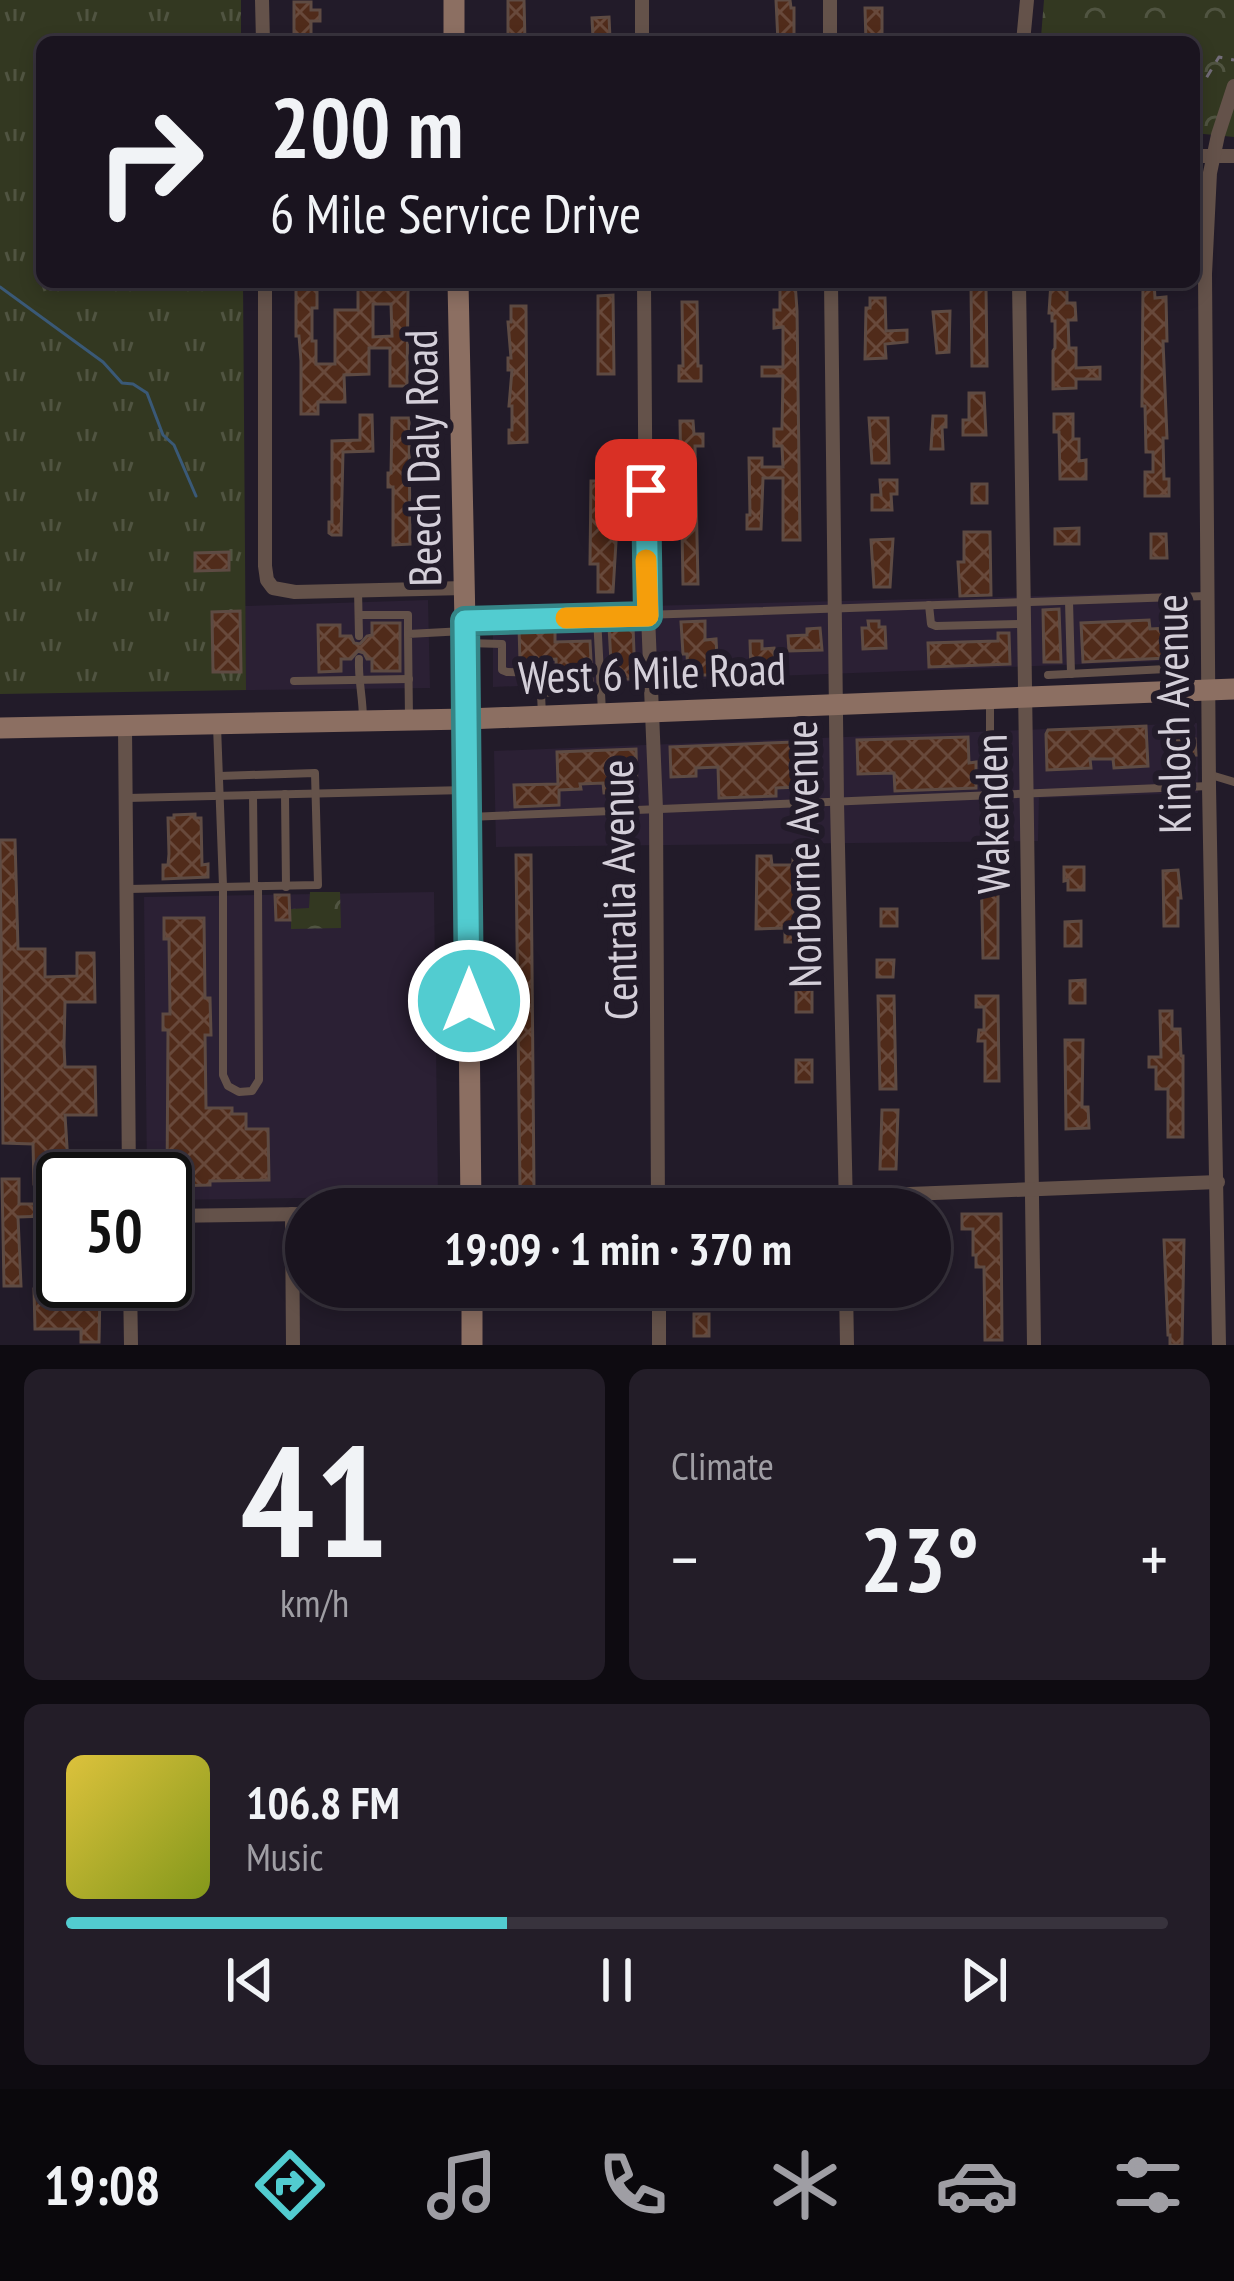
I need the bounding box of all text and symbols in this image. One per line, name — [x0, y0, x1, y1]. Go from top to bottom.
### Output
text: 200 m — [270, 72, 463, 181]
icon: right — [72, 84, 228, 240]
text: 6 Mile Service Drive — [270, 178, 641, 248]
street label: Beech Daly Road — [391, 329, 453, 587]
pin — [595, 439, 697, 541]
icon: arrive — [613, 457, 679, 523]
street label: Kinloch Avenue — [1141, 594, 1203, 834]
street label: West 6 Mile Road — [517, 638, 787, 706]
street label: Norborne Avenue — [771, 720, 833, 988]
street label: Wakenden — [961, 734, 1021, 894]
street label: Centralia Avenue — [587, 759, 649, 1021]
position arrow — [406, 938, 532, 1064]
speed limit sign: 50 — [36, 1152, 192, 1308]
text: 19:09 · 1 min · 370 m — [444, 1219, 792, 1277]
text: 41 — [240, 1398, 389, 1600]
text: Climate — [671, 1440, 774, 1491]
text: 23° — [860, 1500, 979, 1617]
text: − — [671, 1516, 698, 1601]
text: + — [1141, 1516, 1168, 1601]
text: km/h — [280, 1577, 349, 1628]
text: 106.8 FM — [246, 1773, 400, 1831]
text: Music — [246, 1831, 323, 1882]
icon: previous — [217, 1947, 283, 2013]
icon: pause — [584, 1947, 650, 2013]
icon: next — [951, 1947, 1017, 2013]
icon: directions — [248, 2143, 332, 2227]
icon: music — [420, 2143, 504, 2227]
icon: phone — [591, 2143, 675, 2227]
icon: climate — [763, 2143, 847, 2227]
icon: car — [935, 2143, 1019, 2227]
icon: filters — [1106, 2143, 1190, 2227]
text: 19:08 — [44, 2150, 161, 2220]

